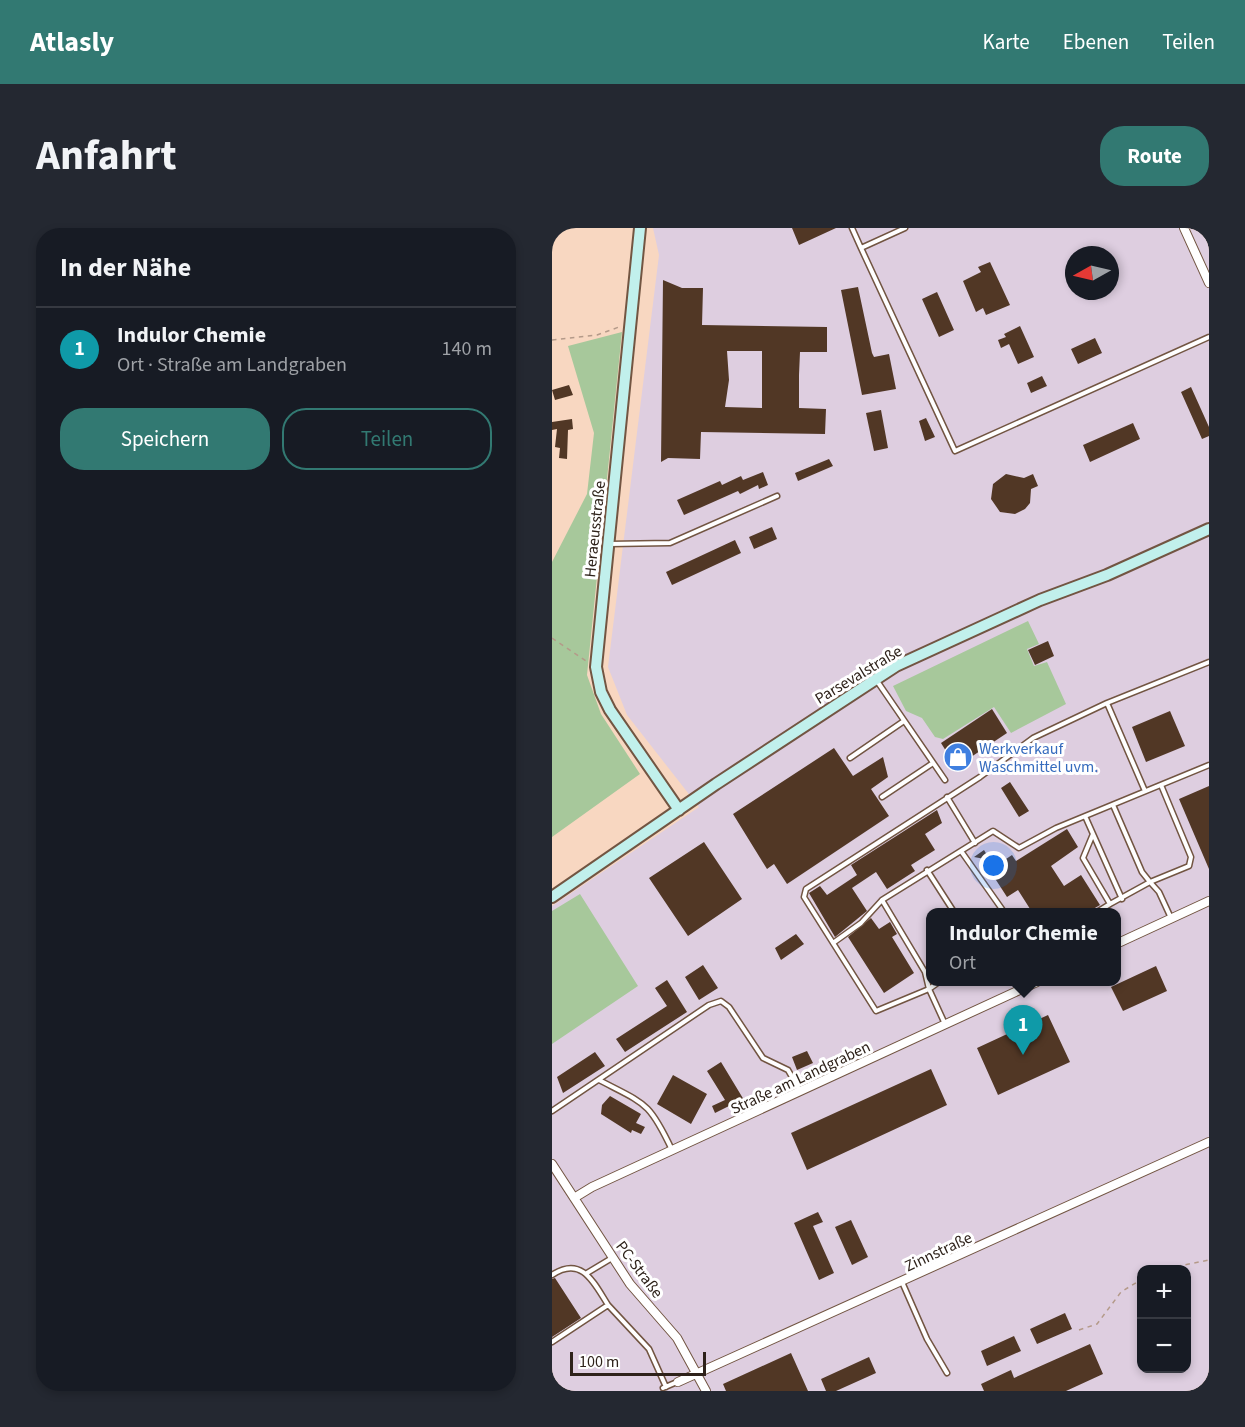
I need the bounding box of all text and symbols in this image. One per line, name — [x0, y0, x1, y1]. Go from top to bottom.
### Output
text: Atlasly — [30, 22, 114, 62]
text: Karte — [983, 27, 1030, 57]
text: Ebenen — [1063, 27, 1129, 57]
text: Teilen — [1162, 27, 1215, 57]
text: Anfahrt — [36, 126, 177, 186]
button: Route — [1100, 126, 1209, 186]
north arrow — [1065, 246, 1119, 300]
text: In der Nähe — [60, 249, 191, 286]
text: Indulor Chemie — [117, 319, 266, 351]
text: 1 — [74, 335, 85, 363]
text: 140 m — [442, 335, 492, 363]
text: Ort · Straße am Landgraben — [117, 351, 347, 379]
button: Speichern — [60, 408, 270, 470]
button: Teilen — [282, 408, 492, 470]
street label: Heraeusstraße — [579, 480, 611, 579]
street label: Parsevalstraße — [811, 640, 906, 710]
place label: Werkverkauf Waschmittel uvm. — [979, 738, 1098, 778]
shop icon: Werkverkauf Waschmittel uvm. — [942, 741, 974, 773]
your location — [979, 851, 1008, 880]
popup — [926, 908, 1121, 986]
text: Indulor Chemie — [949, 917, 1098, 949]
text: Ort — [949, 949, 976, 977]
pin: 1 — [1004, 1006, 1042, 1055]
street label: Straße am Landgraben — [727, 1036, 874, 1120]
street label: Zinnstraße — [901, 1227, 976, 1277]
street label: PC-Straße — [610, 1236, 668, 1303]
map controls — [1137, 1265, 1191, 1373]
button: + — [1137, 1265, 1191, 1319]
button: − — [1137, 1319, 1191, 1373]
scale bar — [570, 1349, 706, 1376]
text: 100 m — [579, 1351, 619, 1373]

